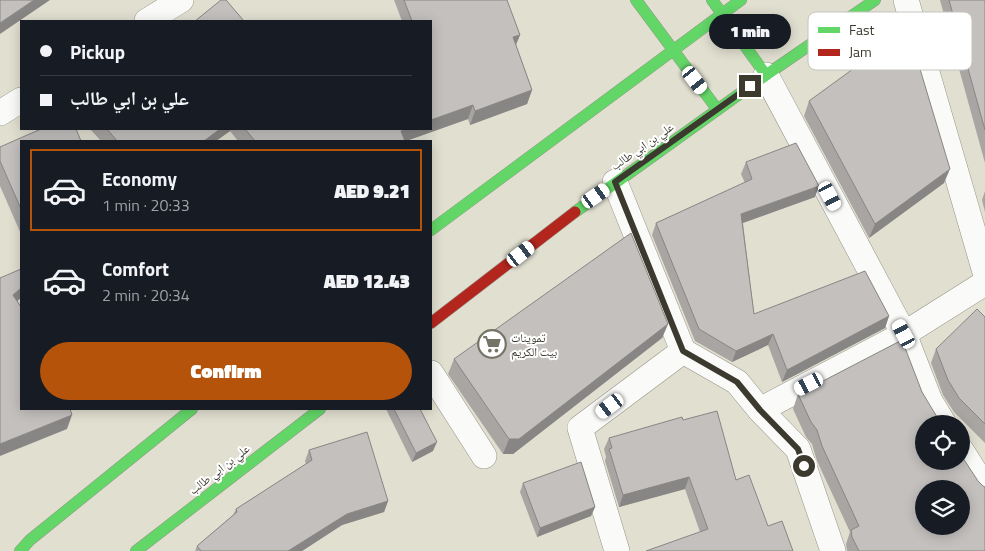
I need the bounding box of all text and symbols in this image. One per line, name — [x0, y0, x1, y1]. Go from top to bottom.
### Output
legend — [808, 12, 972, 70]
callout: 1 min — [709, 13, 791, 48]
text: 1 min — [730, 19, 770, 43]
text: Fast — [849, 19, 874, 40]
text: Pickup — [70, 37, 125, 66]
text: Jam — [849, 41, 872, 62]
car — [679, 64, 710, 96]
route end — [739, 75, 761, 97]
text: علي بن ابي طالب — [70, 83, 189, 112]
street label: علي بن ابي طالب — [607, 117, 678, 176]
text: Economy — [102, 164, 177, 193]
icon: car — [42, 168, 87, 213]
text: AED 9.21 — [334, 176, 410, 205]
car — [816, 179, 843, 213]
car — [579, 181, 612, 211]
text: 1 min · 20:33 — [102, 193, 190, 217]
car — [504, 239, 537, 269]
text: Comfort — [102, 254, 169, 283]
icon: car — [42, 258, 87, 303]
text: AED 12.43 — [324, 266, 410, 295]
text: 2 min · 20:34 — [102, 283, 190, 307]
car — [890, 317, 917, 351]
place label: تموينات بيت الكريم — [511, 328, 557, 361]
supermarket icon: تموينات بيت الكريم — [477, 329, 507, 359]
button: Confirm — [40, 342, 412, 400]
car — [792, 371, 825, 397]
car — [593, 391, 626, 421]
map controls — [915, 415, 970, 535]
button: locate — [915, 415, 970, 470]
street label: علي بن ابي طالب — [184, 439, 254, 500]
route start — [793, 455, 815, 477]
button: layers — [915, 480, 970, 535]

